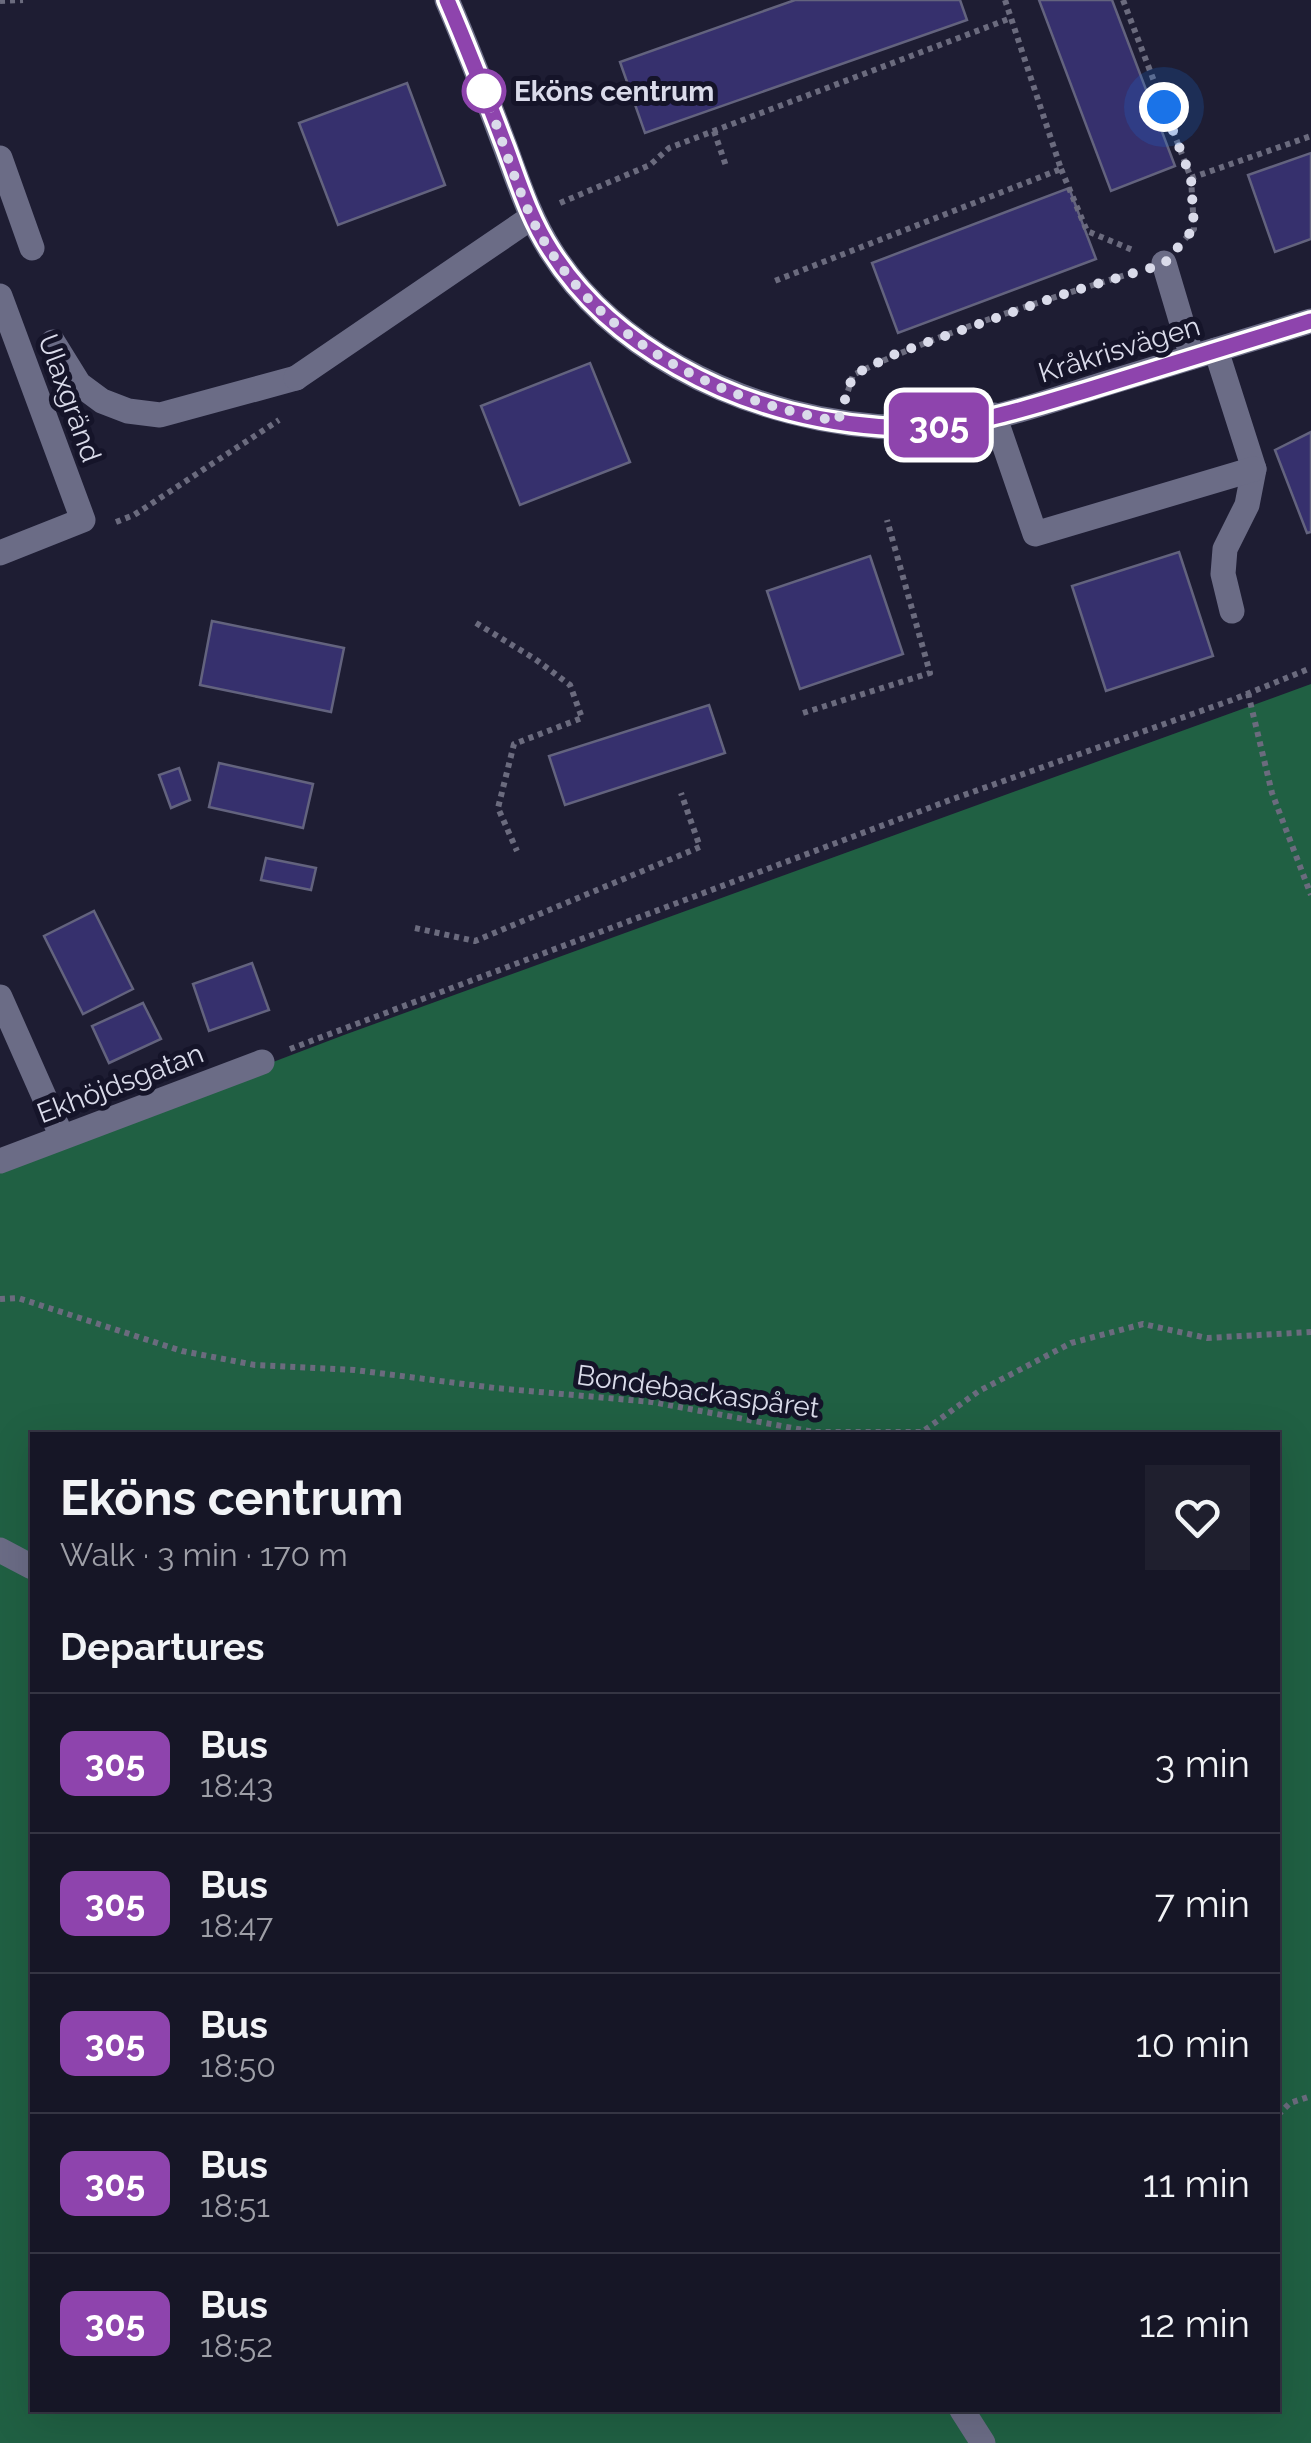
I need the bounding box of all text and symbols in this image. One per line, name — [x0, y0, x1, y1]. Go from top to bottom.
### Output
marker: Eköns centrum — [463, 70, 505, 112]
place label: Eköns centrum — [514, 75, 714, 108]
your location — [1139, 82, 1189, 132]
street label: Kråkrisvägen — [1035, 309, 1204, 390]
street label: Ulaxgränd — [31, 330, 108, 466]
line badge: 305 — [882, 392, 996, 458]
text: 305 — [909, 405, 969, 446]
street label: Ekhöjdsgatan — [32, 1037, 208, 1130]
street label: Bondebackaspåret — [575, 1358, 822, 1425]
button: heart — [1145, 1465, 1250, 1570]
text: Eköns centrum — [60, 1470, 403, 1526]
text: Walk · 3 min · 170 m — [60, 1536, 348, 1573]
text: Departures — [60, 1624, 265, 1669]
text: Bus — [200, 1722, 268, 1767]
text: 3 min — [1155, 1741, 1250, 1786]
text: 305 — [85, 1743, 145, 1784]
text: 18:43 — [200, 1767, 273, 1804]
text: Bus — [200, 1862, 268, 1907]
text: 7 min — [1155, 1881, 1250, 1926]
text: 305 — [85, 1883, 145, 1924]
text: 18:47 — [200, 1907, 273, 1944]
text: Bus — [200, 2002, 268, 2047]
text: 10 min — [1135, 2021, 1250, 2066]
text: 305 — [85, 2023, 145, 2064]
text: 18:50 — [200, 2047, 276, 2084]
text: Bus — [200, 2142, 268, 2187]
text: 11 min — [1142, 2161, 1250, 2206]
text: 305 — [85, 2163, 145, 2204]
text: 18:51 — [200, 2187, 270, 2224]
text: Bus — [200, 2282, 268, 2327]
text: 12 min — [1139, 2301, 1250, 2346]
text: 305 — [85, 2303, 145, 2344]
text: 18:52 — [200, 2327, 273, 2364]

